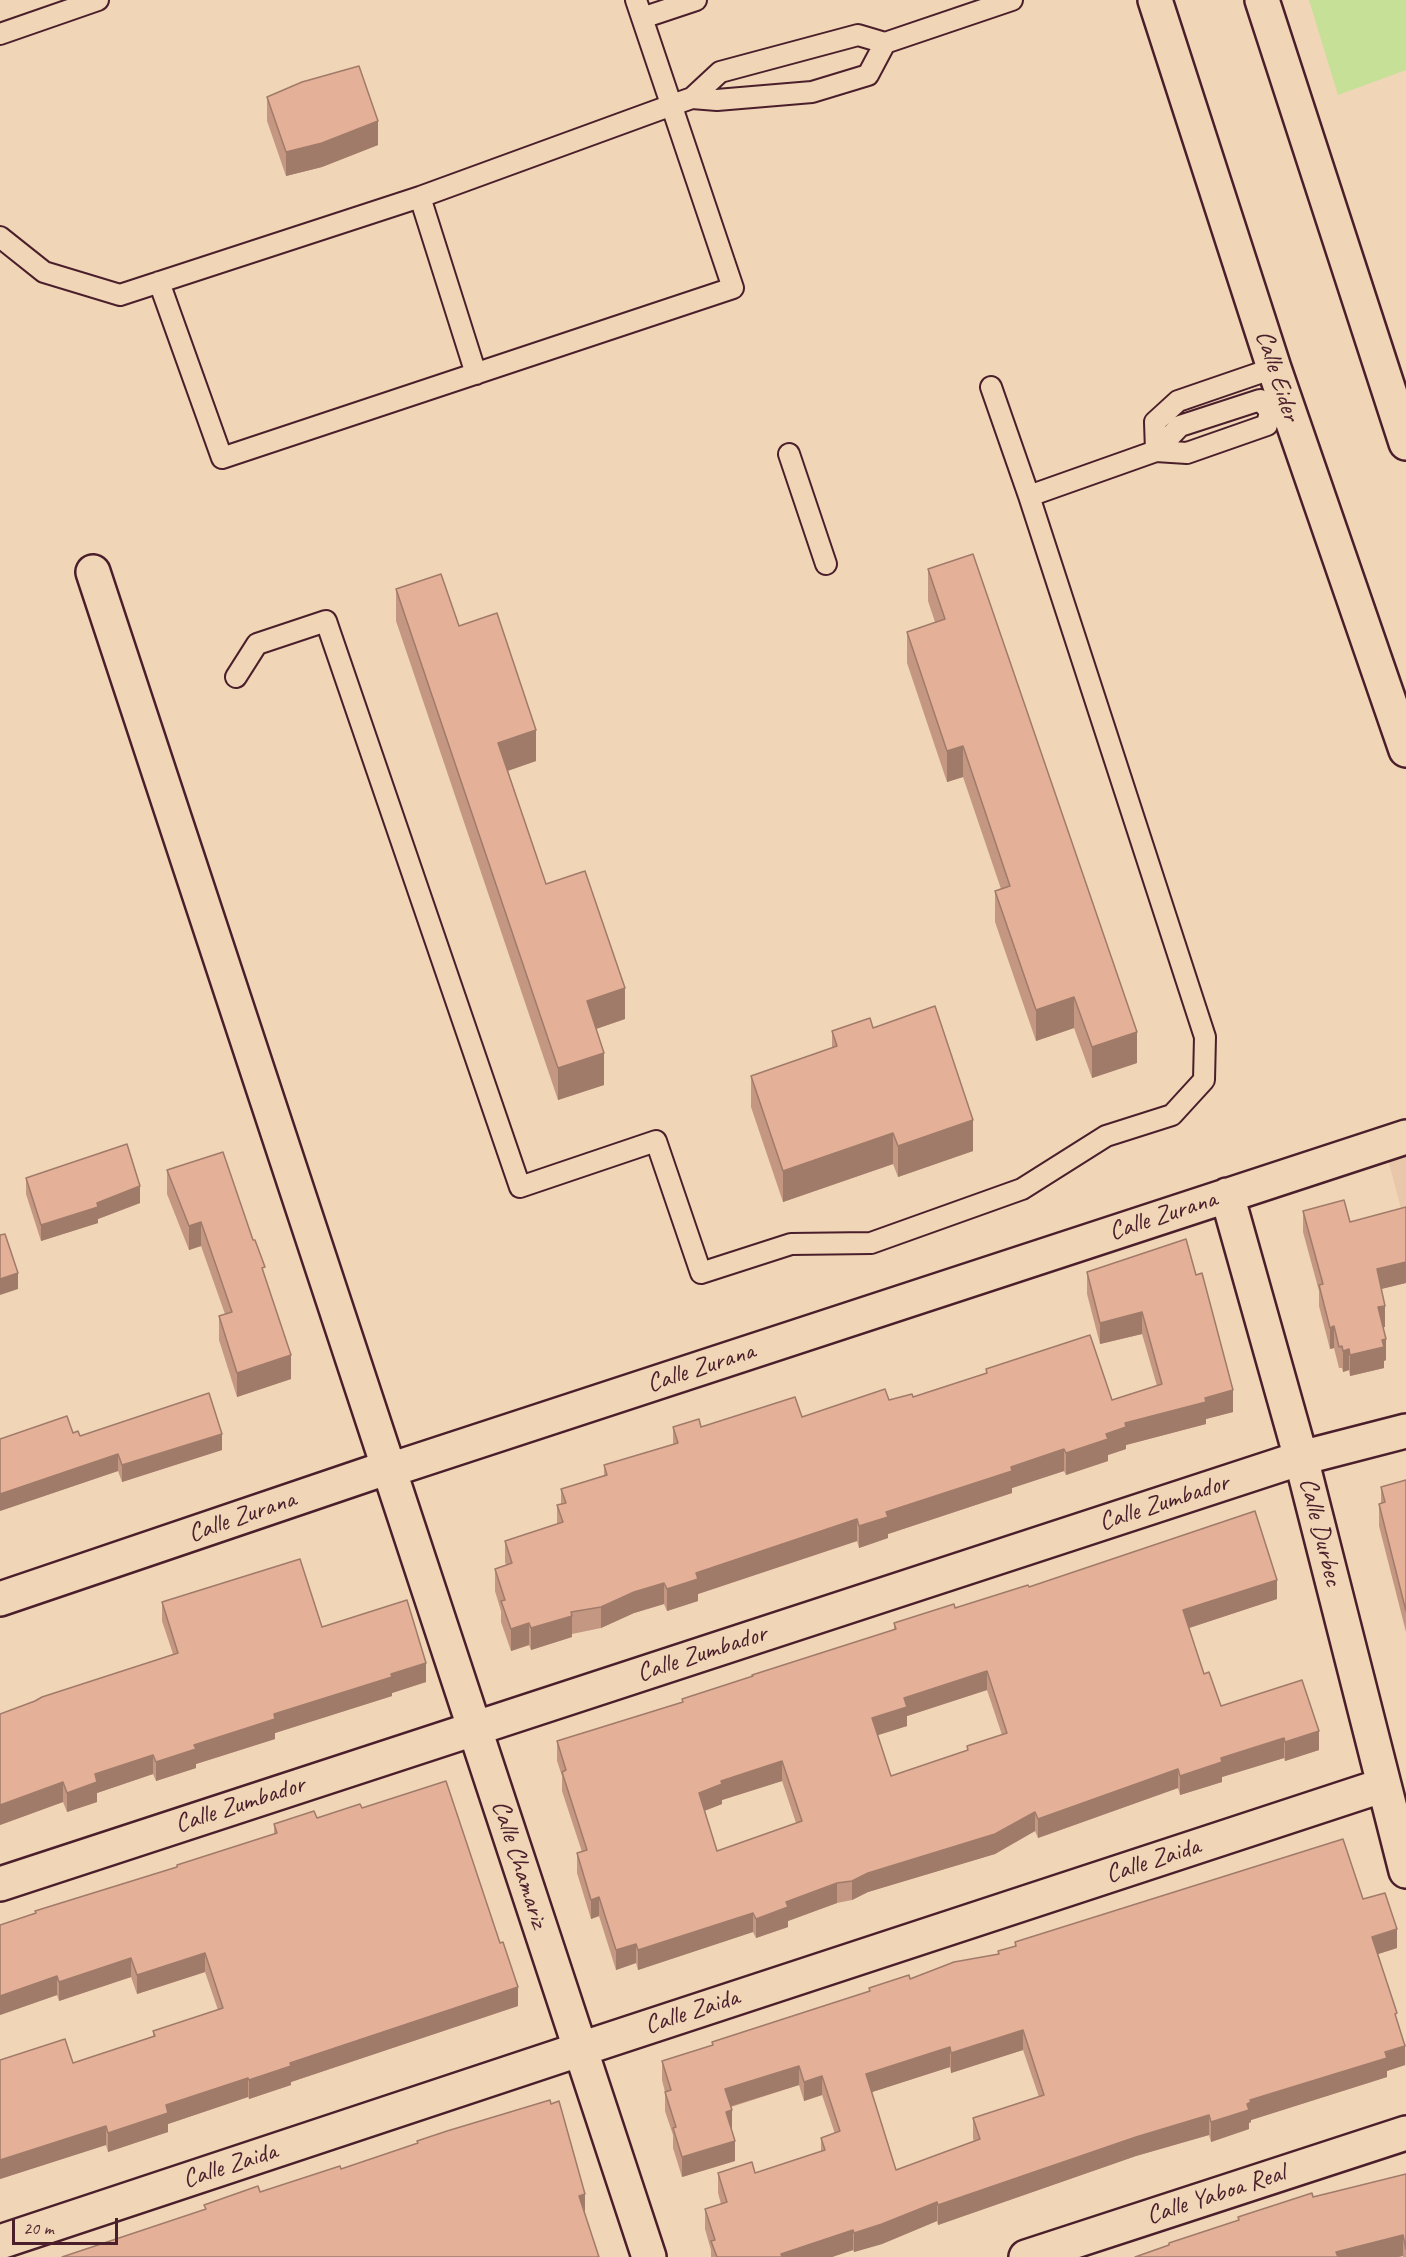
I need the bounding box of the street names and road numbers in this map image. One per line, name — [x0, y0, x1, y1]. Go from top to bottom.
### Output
street label: Calle Eider — [1248, 327, 1306, 425]
street label: Calle Zurana — [1105, 1184, 1221, 1248]
street label: Calle Zurana — [643, 1336, 759, 1400]
street label: Calle Zumbador — [1095, 1467, 1233, 1539]
street label: Calle Durbec — [1291, 1475, 1349, 1589]
street label: Calle Zurana — [184, 1484, 300, 1550]
street label: Calle Zumbador — [633, 1618, 771, 1690]
street label: Calle Zumbador — [171, 1769, 309, 1841]
street label: Calle Chamariz — [484, 1797, 554, 1931]
street label: Calle Zaida — [1102, 1831, 1204, 1891]
street label: Calle Zaida — [641, 1982, 743, 2042]
street label: Calle Zaida — [179, 2136, 281, 2196]
street label: Calle Yaboa Real — [1143, 2158, 1289, 2232]

